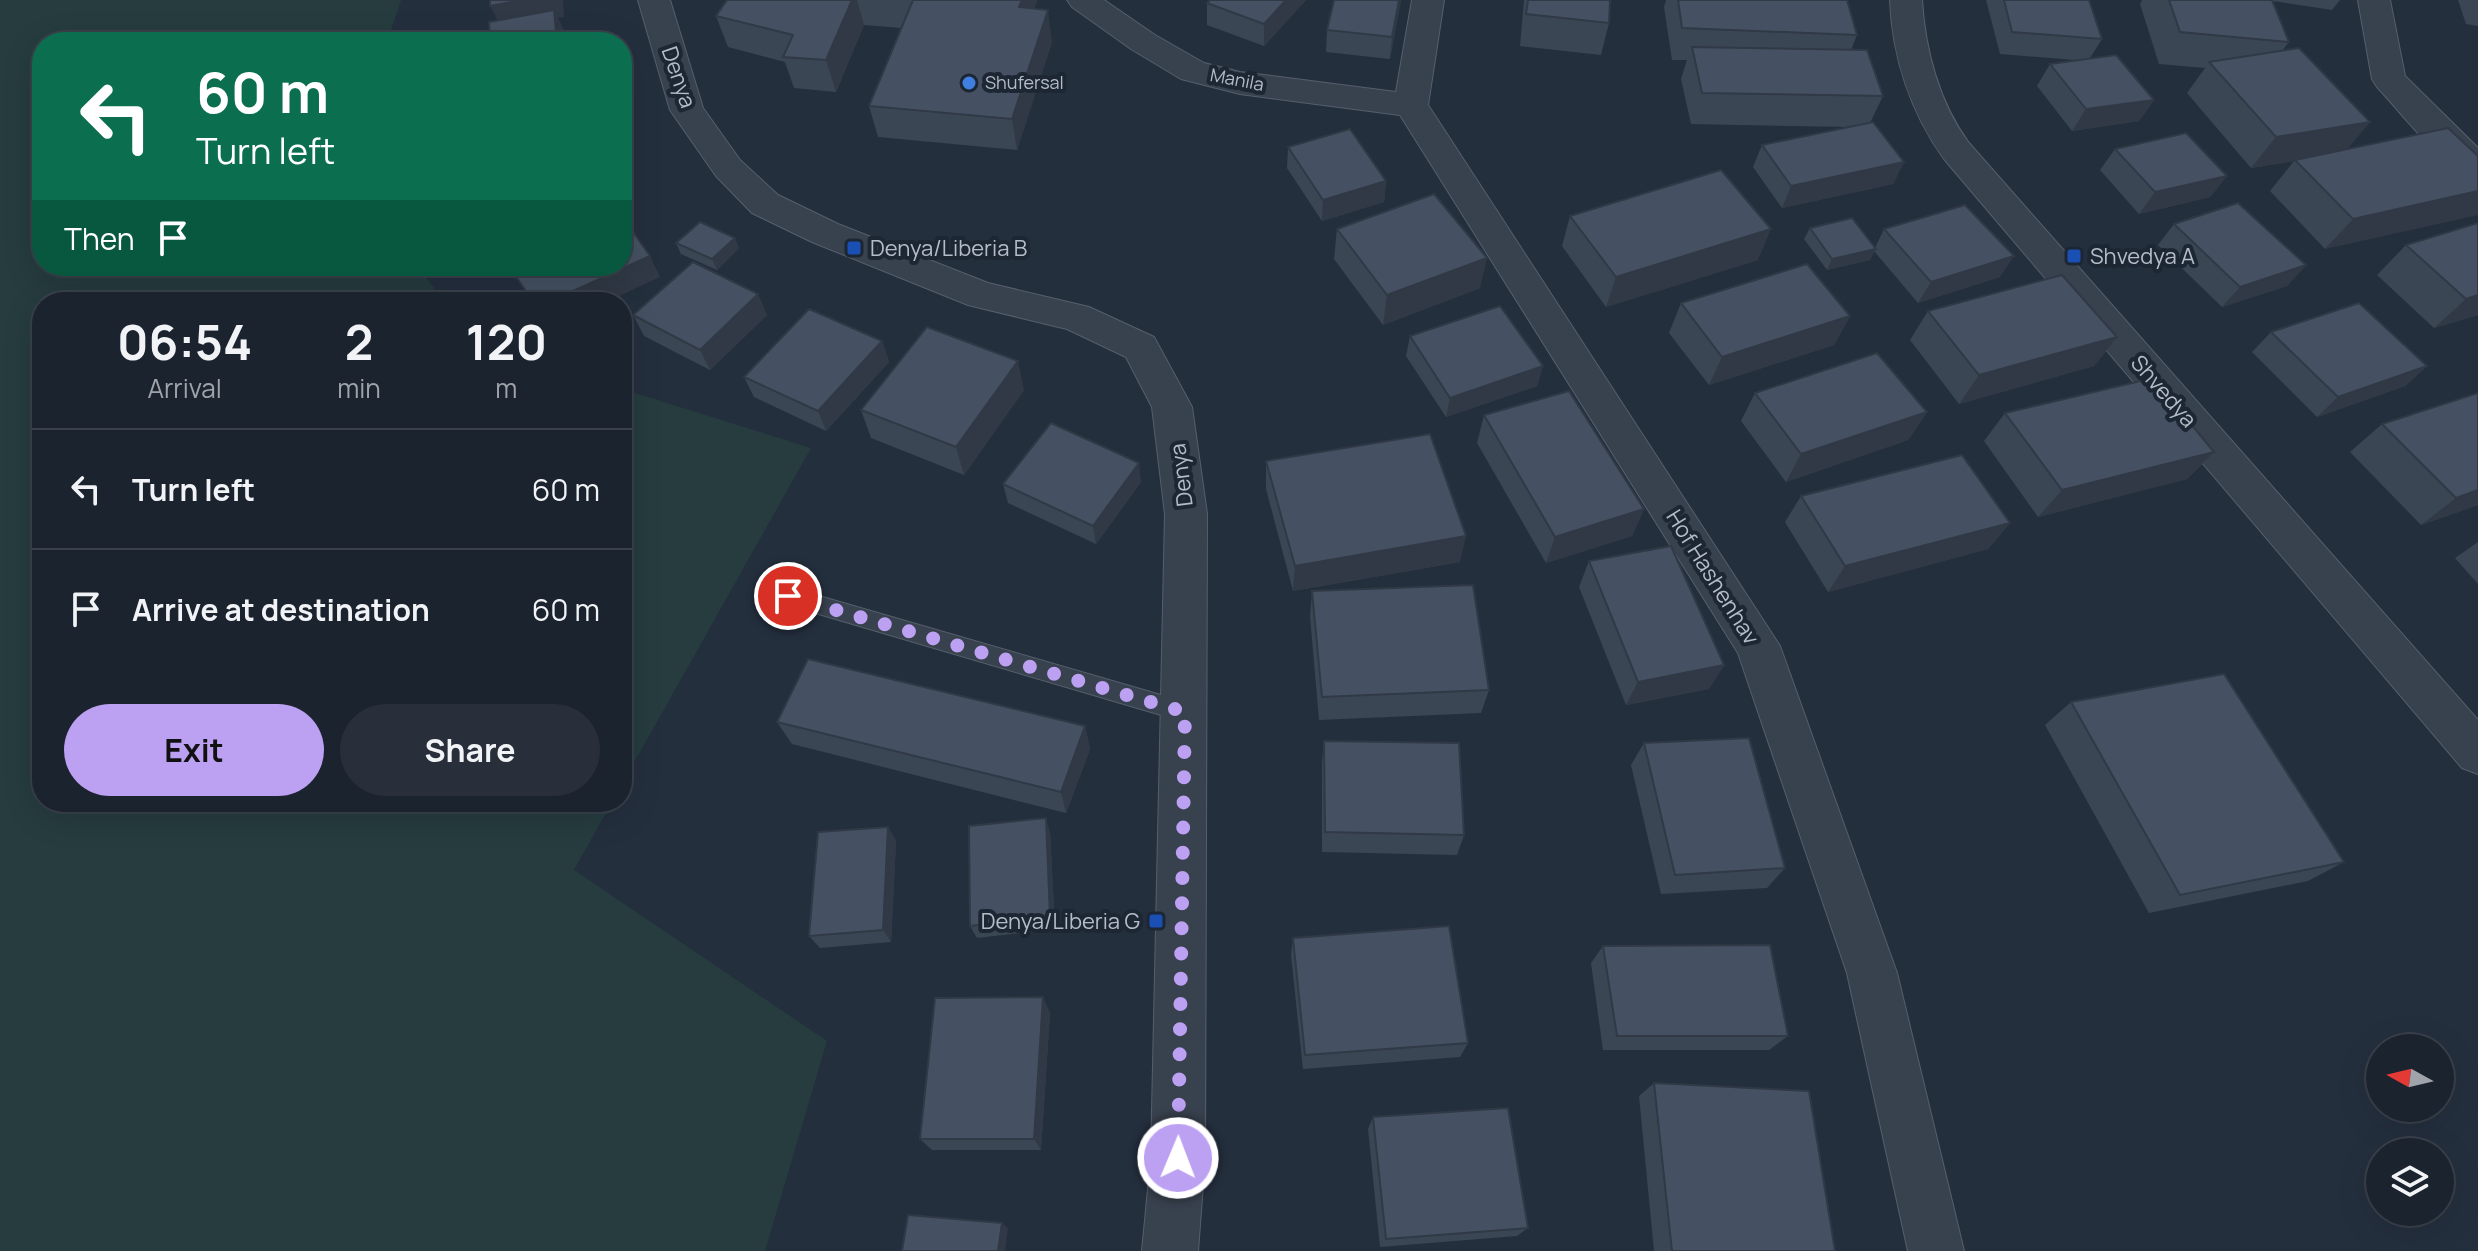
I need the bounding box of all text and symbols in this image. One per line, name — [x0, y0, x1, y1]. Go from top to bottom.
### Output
street label: Denya — [655, 42, 703, 112]
text: 60 m — [196, 53, 329, 130]
street label: Manila — [1208, 62, 1266, 96]
icon: left — [64, 64, 168, 168]
place label: Shufersal — [985, 70, 1064, 94]
marker: Shufersal — [960, 74, 978, 92]
text: Turn left — [196, 126, 335, 175]
icon: arrive — [151, 216, 195, 260]
text: Then — [64, 218, 135, 259]
place label: Denya/Liberia B — [870, 233, 1027, 263]
marker: Denya/Liberia B — [845, 239, 863, 257]
place label: Shvedya A — [2090, 241, 2195, 271]
marker: Shvedya A — [2065, 247, 2083, 265]
text: 06:54 — [117, 309, 252, 374]
text: 2 — [345, 309, 373, 374]
text: 120 — [466, 309, 547, 374]
street label: Shvedya — [2124, 348, 2204, 434]
text: Arrival — [147, 370, 222, 406]
text: min — [337, 370, 381, 406]
text: m — [495, 370, 517, 406]
street label: Denya — [1162, 442, 1200, 508]
icon: left — [64, 467, 108, 511]
text: Turn left — [132, 469, 255, 510]
text: 60 m — [532, 469, 600, 510]
street label: Hof Hashenhav — [1660, 504, 1766, 650]
pin — [754, 562, 822, 630]
icon: arrive — [766, 574, 810, 618]
icon: arrive — [64, 587, 108, 631]
text: Arrive at destination — [132, 589, 430, 630]
text: 60 m — [532, 589, 600, 630]
button: Exit — [64, 704, 324, 796]
button: Share — [340, 704, 600, 796]
place label: Denya/Liberia G — [981, 906, 1140, 936]
marker: Denya/Liberia G — [1147, 912, 1165, 930]
north arrow — [2366, 1034, 2454, 1122]
map controls — [2366, 1034, 2454, 1226]
position arrow — [1136, 1116, 1220, 1200]
button: layers — [2366, 1138, 2454, 1226]

